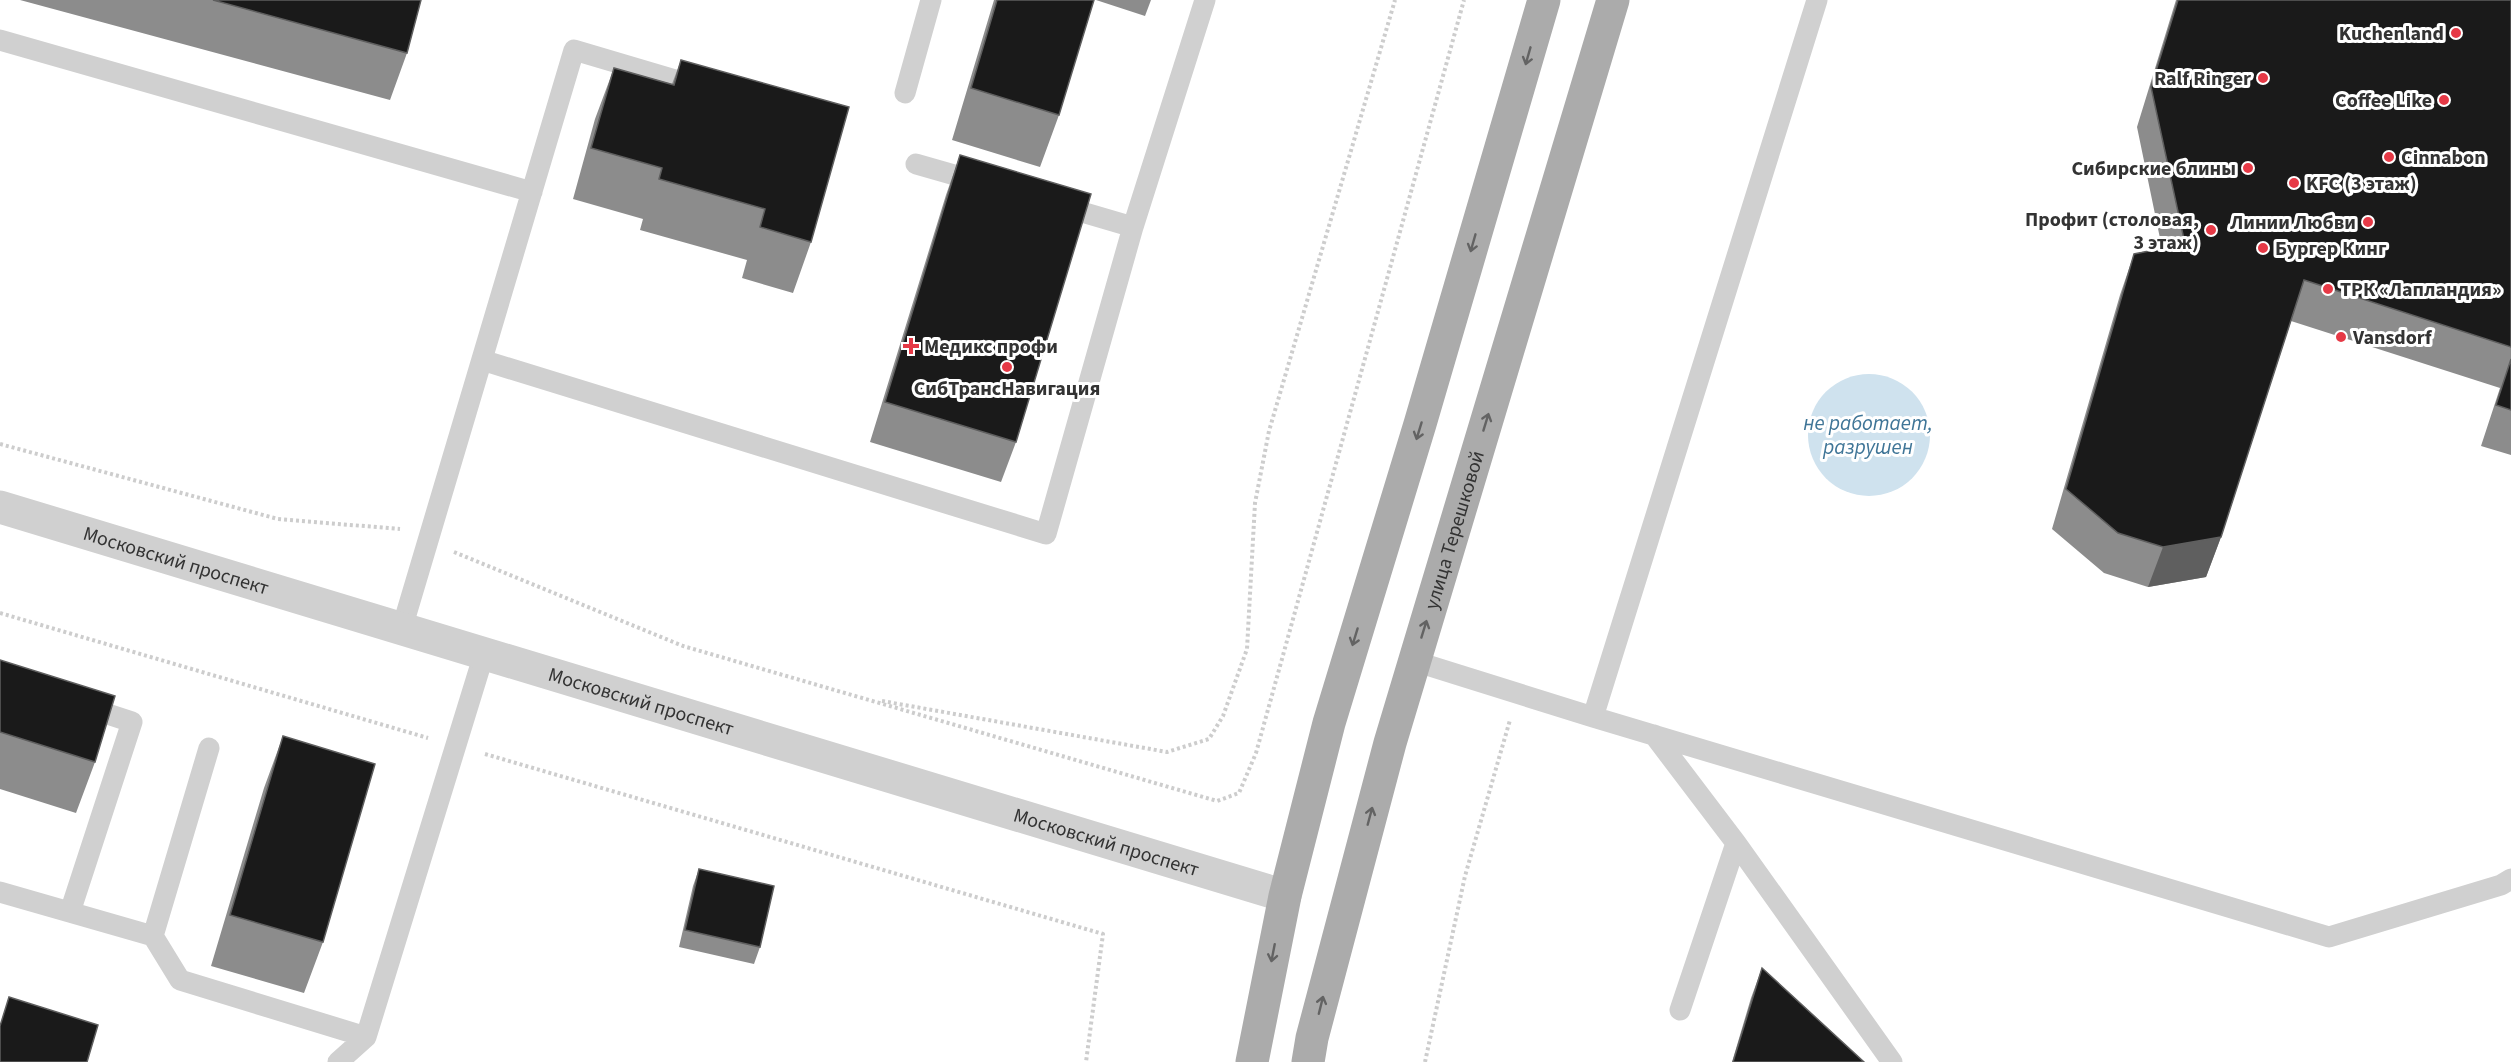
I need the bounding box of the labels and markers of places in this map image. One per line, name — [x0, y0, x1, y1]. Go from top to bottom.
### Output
place label: Kuchenland — [2339, 20, 2444, 48]
marker: Kuchenland — [2449, 26, 2463, 40]
place label: Ralf Ringer — [2154, 65, 2251, 93]
marker: Ralf Ringer — [2256, 71, 2270, 85]
place label: Coffee Like — [2335, 87, 2432, 115]
marker: Coffee Like — [2437, 93, 2451, 107]
place label: Cinnabon — [2401, 144, 2486, 172]
marker: Cinnabon — [2382, 150, 2396, 164]
place label: Сибирские блины — [2071, 155, 2236, 183]
marker: Сибирские блины — [2241, 161, 2255, 175]
place label: KFC (3 этаж) — [2306, 170, 2417, 198]
marker: KFC (3 этаж) — [2287, 176, 2301, 190]
place label: Профит (столовая, 3 этаж) — [2025, 206, 2199, 257]
place label: Линии Любви — [2229, 209, 2356, 237]
marker: Линии Любви — [2361, 215, 2375, 229]
marker: Профит (столовая, 3 этаж) — [2204, 223, 2218, 237]
place label: Бургер Кинг — [2275, 235, 2387, 263]
marker: Бургер Кинг — [2256, 241, 2270, 255]
place label: ТРК «Лапландия» — [2340, 276, 2502, 304]
marker: ТРК «Лапландия» — [2321, 282, 2335, 296]
place label: Vansdorf — [2352, 324, 2433, 352]
marker: Vansdorf — [2334, 330, 2348, 344]
place label: Медикс профи — [924, 333, 1058, 361]
marker: Медикс профи — [902, 337, 920, 355]
marker: СибТрансНавигация — [1000, 360, 1014, 374]
place label: СибТрансНавигация — [914, 375, 1100, 403]

